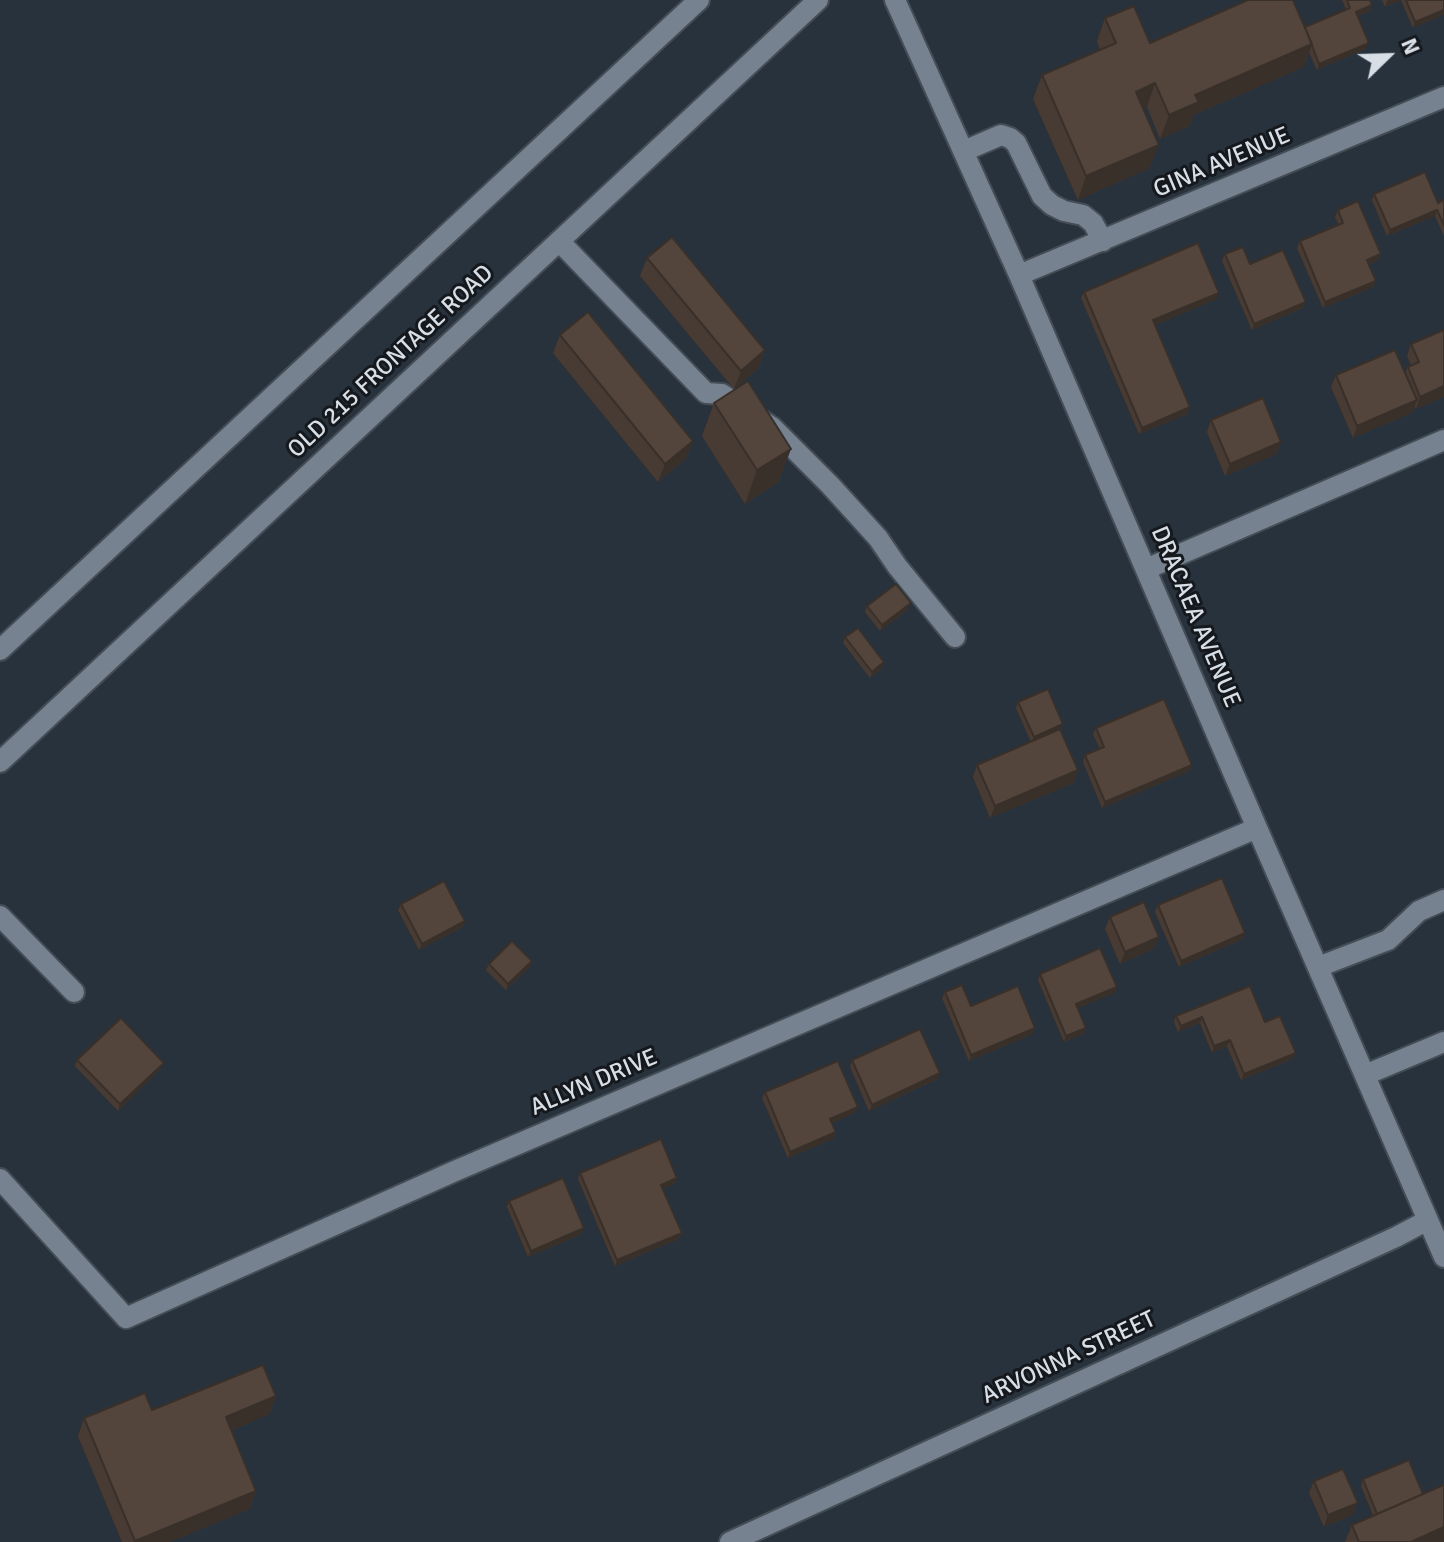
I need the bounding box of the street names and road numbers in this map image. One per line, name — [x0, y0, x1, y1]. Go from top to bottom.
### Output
street label: GINA AVENUE — [1149, 121, 1295, 205]
street label: OLD 215 FRONTAGE ROAD — [282, 259, 500, 465]
street label: DRACAEA AVENUE — [1144, 522, 1246, 712]
street label: ALLYN DRIVE — [526, 1043, 662, 1123]
street label: ARVONNA STREET — [978, 1305, 1160, 1411]

